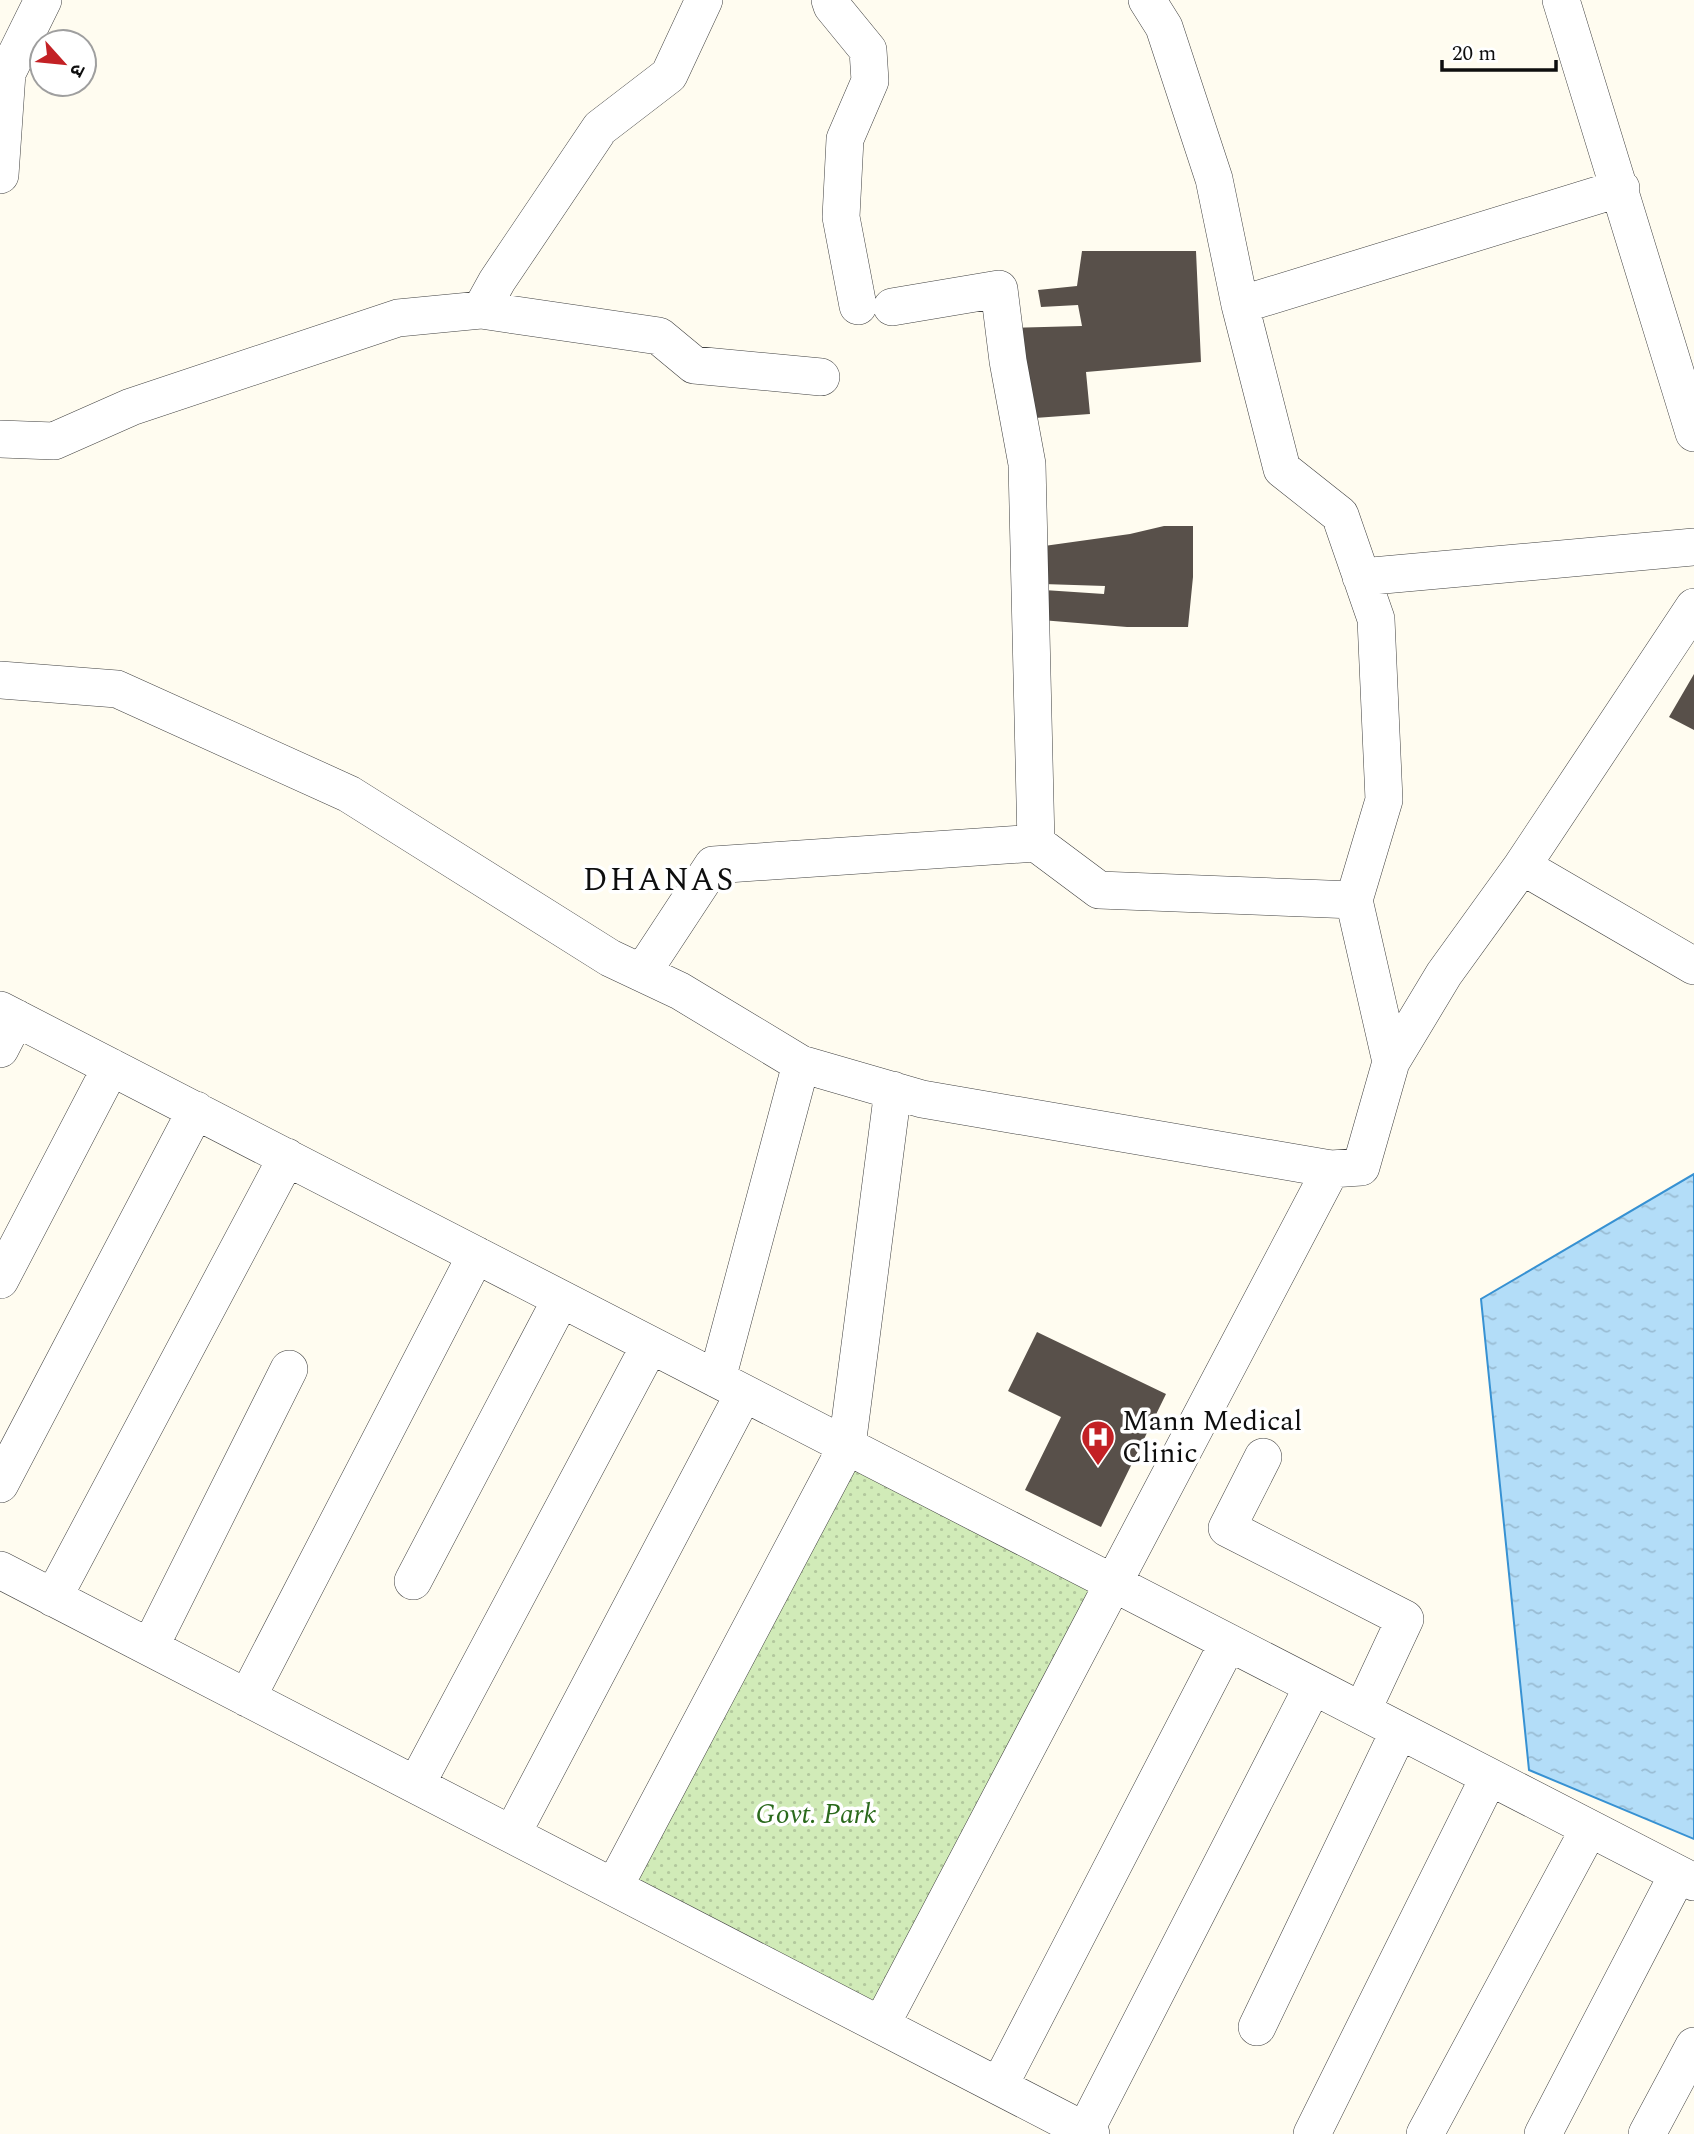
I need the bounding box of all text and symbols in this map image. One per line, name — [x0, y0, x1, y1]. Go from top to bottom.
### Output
north arrow — [28, 28, 98, 98]
scale bar — [1442, 28, 1556, 72]
text: 20 m — [1452, 38, 1496, 70]
text: उ — [61, 58, 92, 82]
district label: DHANAS — [583, 856, 735, 905]
place label: Mann Medical Clinic — [1122, 1400, 1302, 1475]
hospital icon: Mann Medical Clinic — [1079, 1418, 1117, 1467]
park label: Govt. Park — [755, 1793, 877, 1836]

